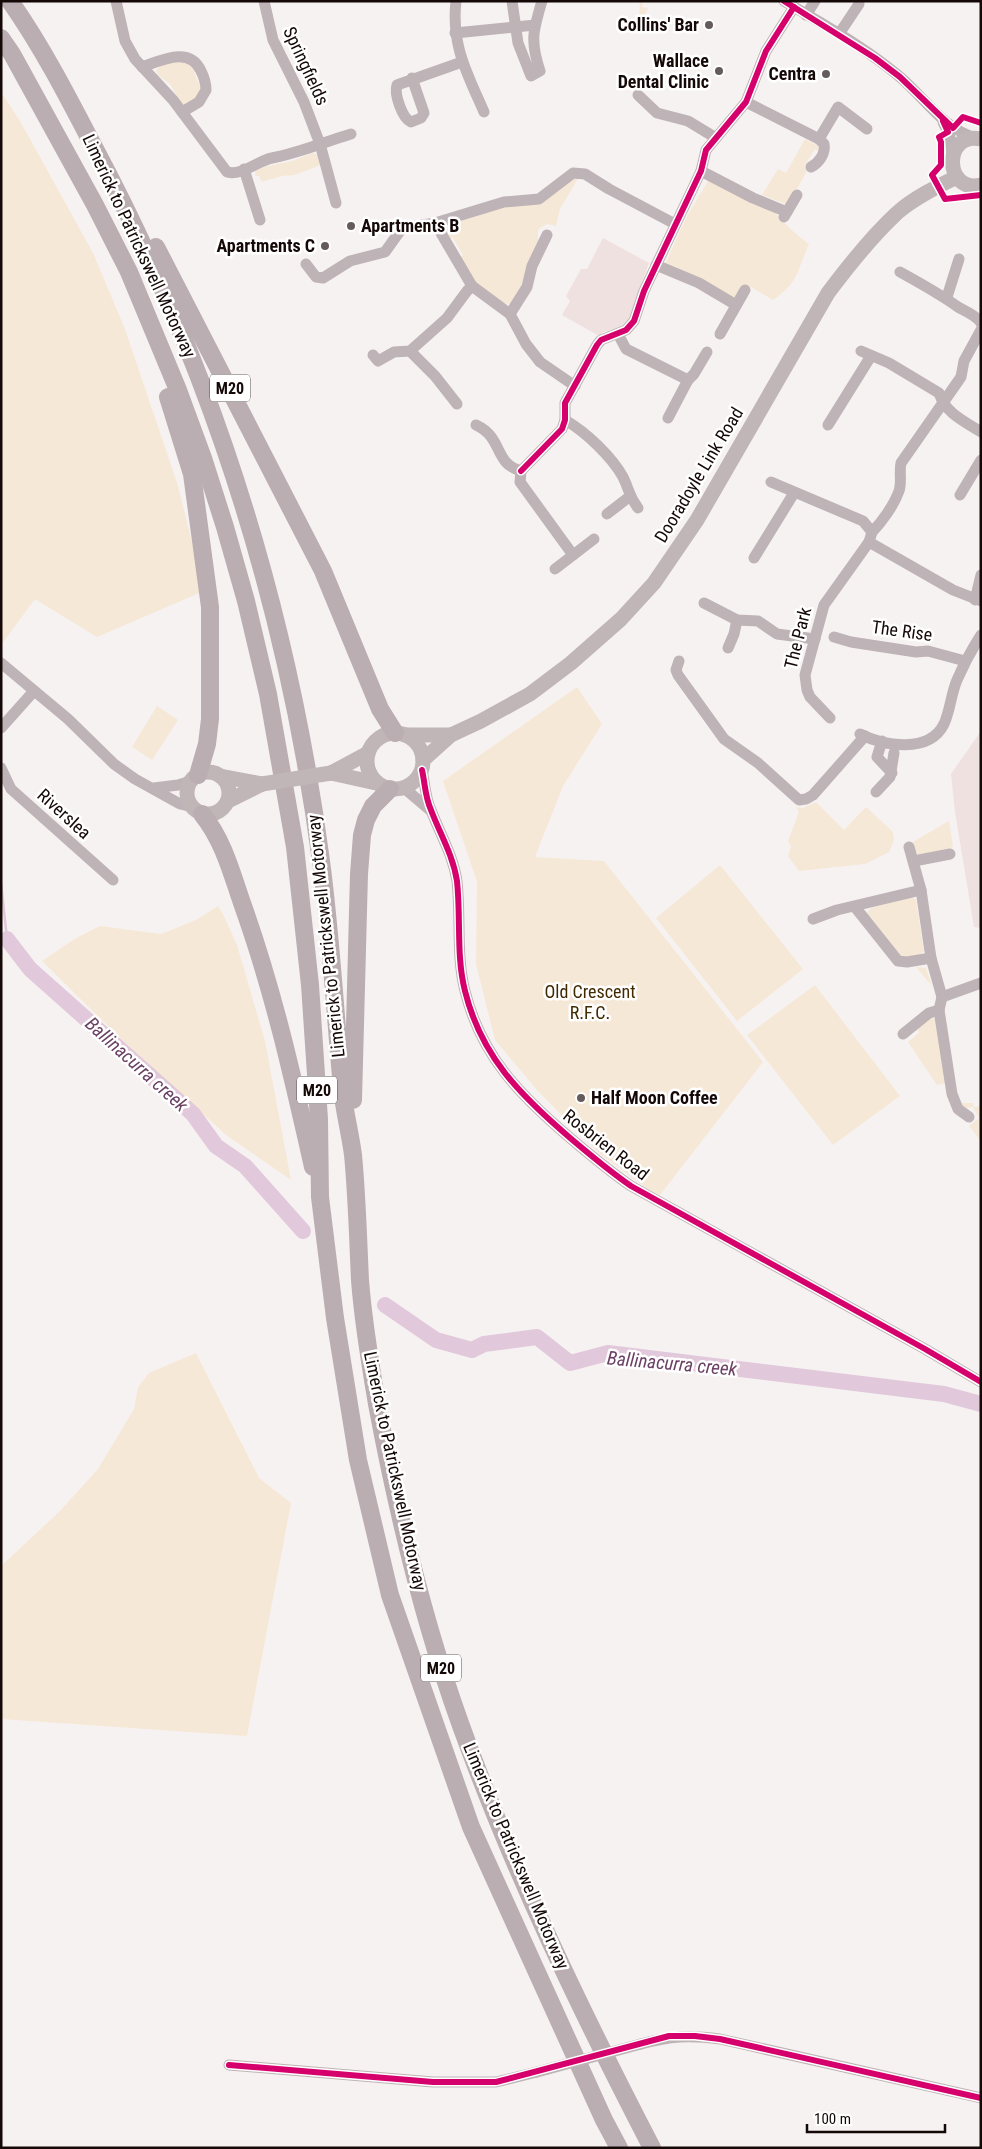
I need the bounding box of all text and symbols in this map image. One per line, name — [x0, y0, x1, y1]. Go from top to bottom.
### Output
place label: Collins' Bar — [618, 14, 699, 35]
marker: Collins' Bar — [703, 19, 715, 31]
street label: Springfields — [279, 23, 334, 108]
place label: Wallace Dental Clinic — [618, 50, 709, 92]
place label: Centra — [769, 63, 816, 84]
marker: Wallace Dental Clinic — [713, 65, 725, 77]
marker: Centra — [820, 68, 832, 80]
street label: Limerick to Patrickswell Motorway — [78, 131, 201, 361]
place label: Apartments B — [361, 215, 459, 236]
marker: Apartments B — [345, 220, 357, 232]
place label: Apartments C — [216, 235, 315, 256]
marker: Apartments C — [319, 240, 331, 252]
road number: M20 — [210, 374, 250, 402]
street label: Dooradoyle Link Road — [650, 403, 747, 546]
street label: The Park — [780, 605, 815, 671]
street label: The Rise — [870, 616, 934, 645]
street label: Riverslea — [33, 784, 95, 843]
street label: Limerick to Patrickswell Motorway — [302, 813, 349, 1058]
park label: Old Crescent R.F.C. — [545, 981, 635, 1023]
water label: Ballinacurra creek — [81, 1012, 193, 1117]
road number: M20 — [297, 1076, 337, 1104]
place label: Half Moon Coffee — [591, 1087, 718, 1108]
marker: Half Moon Coffee — [575, 1092, 587, 1104]
street label: Rosbrien Road — [559, 1105, 653, 1185]
water label: Ballinacurra creek — [606, 1346, 739, 1381]
street label: Limerick to Patrickswell Motorway — [360, 1349, 431, 1593]
road number: M20 — [421, 1655, 461, 1682]
street label: Limerick to Patrickswell Motorway — [459, 1739, 574, 1973]
scale bar — [807, 2102, 944, 2134]
text: 100 m — [814, 2110, 851, 2128]

